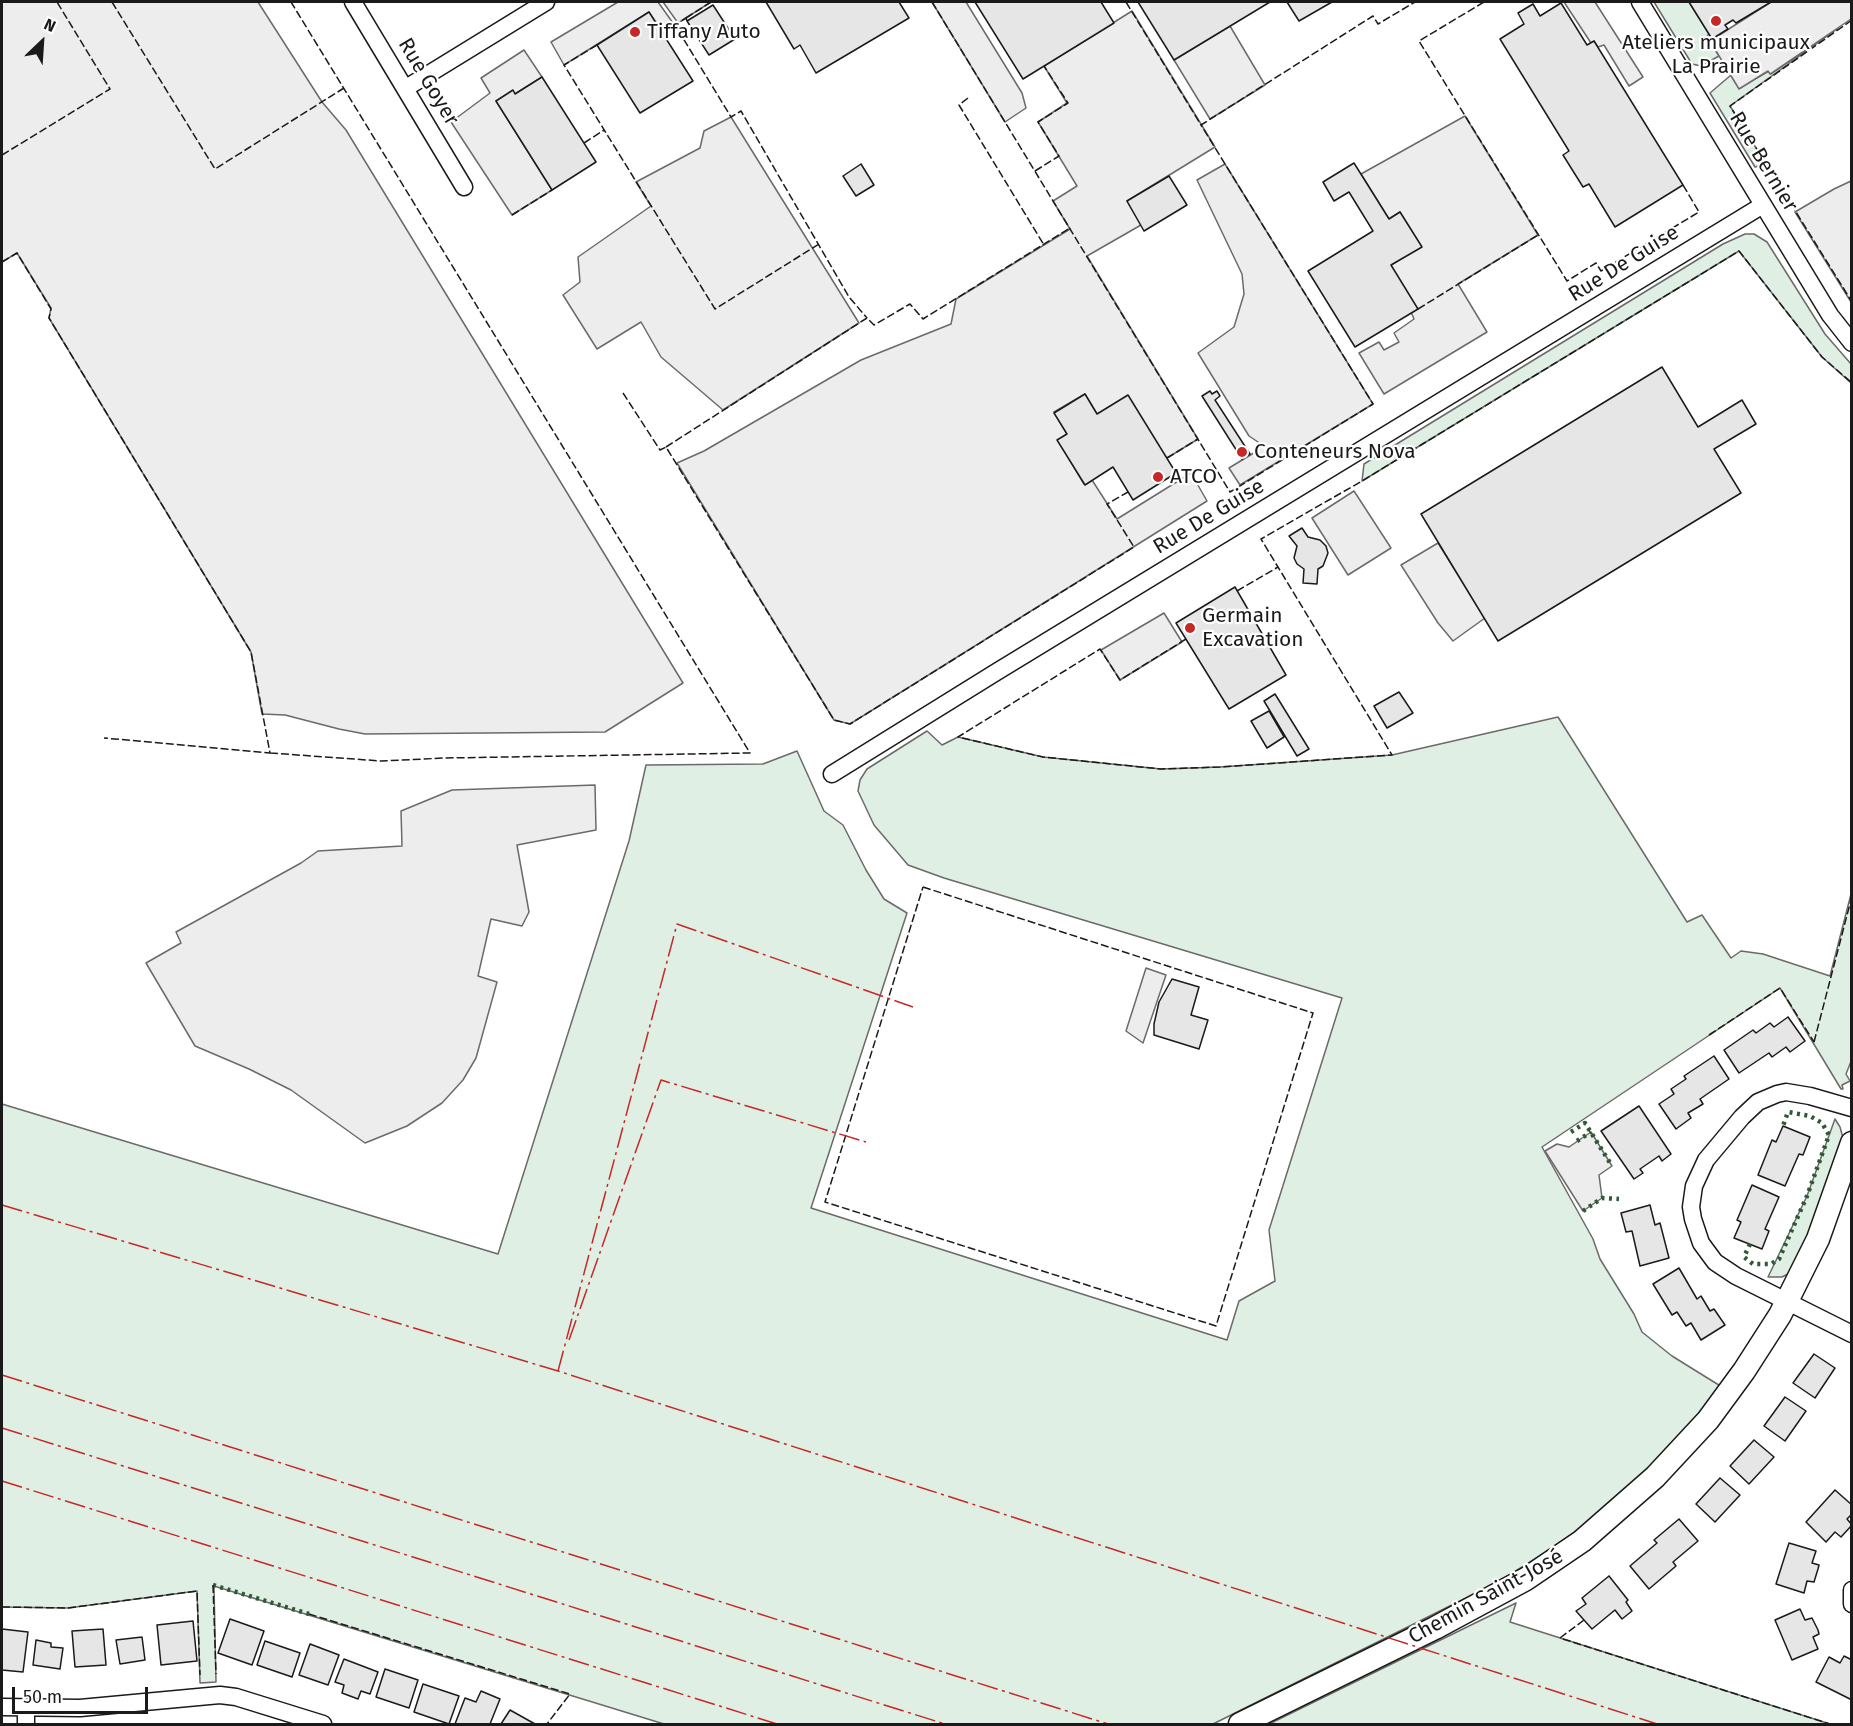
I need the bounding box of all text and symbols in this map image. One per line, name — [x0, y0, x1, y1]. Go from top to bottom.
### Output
north arrow — [12, 12, 72, 72]
text: N — [41, 14, 59, 36]
marker: Ateliers municipaux La Prairie — [1709, 14, 1723, 28]
place label: Tiffany Auto — [647, 19, 761, 45]
marker: Tiffany Auto — [628, 25, 642, 39]
place label: Ateliers municipaux La Prairie — [1622, 30, 1810, 80]
street label: Rue Goyer — [392, 34, 464, 130]
street label: Rue Bernier — [1723, 107, 1803, 217]
street label: Rue De Guise — [1564, 220, 1684, 308]
place label: Conteneurs Nova — [1254, 439, 1416, 465]
marker: Conteneurs Nova — [1235, 445, 1249, 459]
place label: ATCO — [1170, 464, 1217, 490]
marker: ATCO — [1151, 470, 1165, 484]
street label: Rue De Guise — [1149, 474, 1269, 560]
place label: Germain Excavation — [1202, 603, 1304, 653]
marker: Germain Excavation — [1183, 621, 1197, 635]
street label: Chemin Saint-José — [1404, 1544, 1568, 1650]
scale bar — [15, 1675, 152, 1713]
text: 50 m — [23, 1686, 62, 1708]

